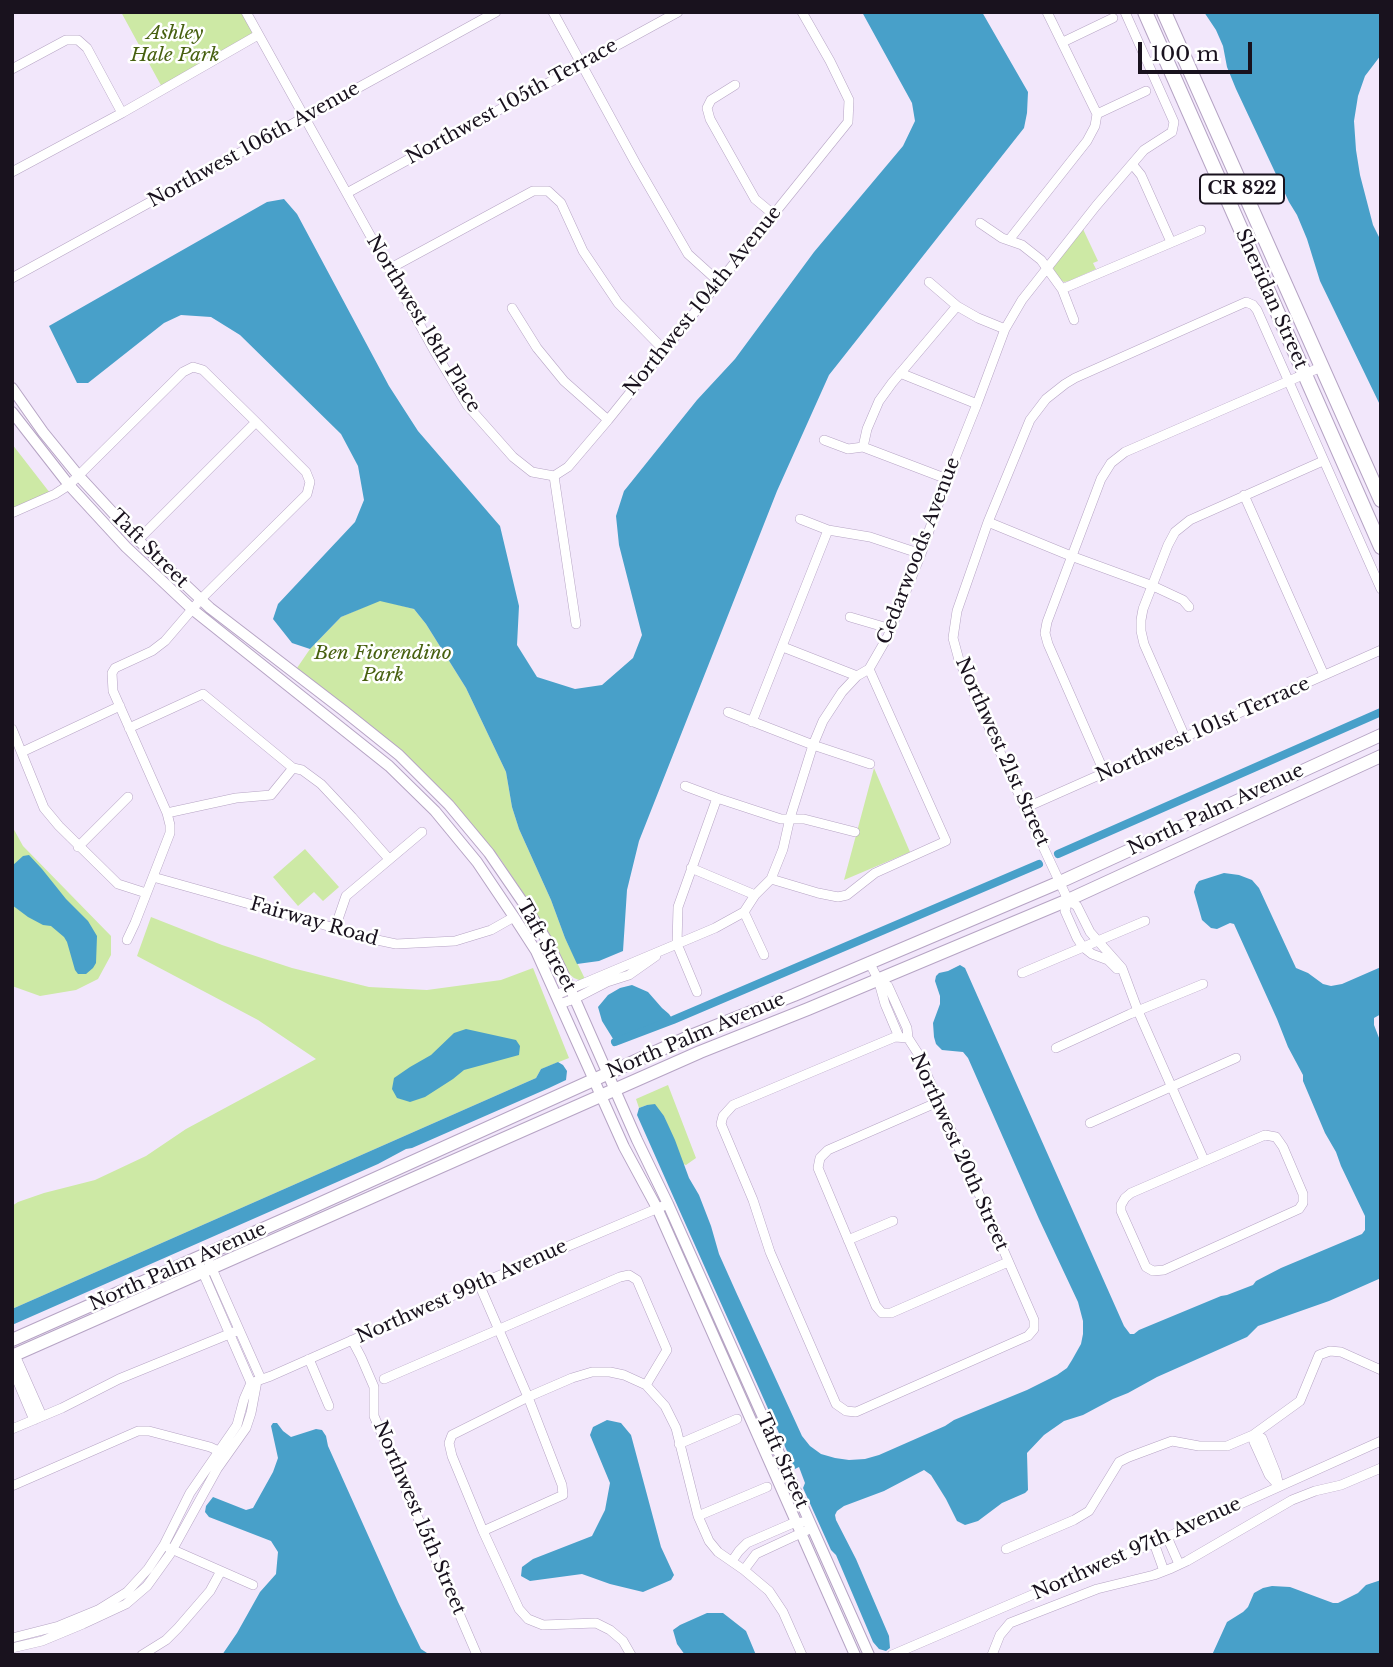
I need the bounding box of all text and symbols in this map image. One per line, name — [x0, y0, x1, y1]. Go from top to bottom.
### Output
park label: Ashley Hale Park — [131, 23, 219, 67]
scale bar — [1141, 28, 1255, 72]
street label: Northwest 105th Terrace — [402, 34, 622, 170]
text: 100 m — [1151, 41, 1219, 67]
street label: Northwest 106th Avenue — [144, 77, 364, 213]
road number: CR 822 — [1200, 174, 1284, 204]
street label: Northwest 104th Avenue — [620, 202, 786, 400]
street label: Sheridan Street — [1230, 225, 1312, 373]
street label: Northwest 18th Place — [361, 231, 485, 417]
street label: Cedarwoods Avenue — [873, 454, 965, 648]
street label: Taft Street — [105, 505, 193, 593]
park label: Ben Fiorendino Park — [314, 643, 452, 687]
street label: Northwest 21st Street — [950, 654, 1054, 850]
street label: Northwest 101st Terrace — [1093, 672, 1313, 788]
street label: North Palm Avenue — [1124, 759, 1308, 861]
street label: Fairway Road — [247, 893, 381, 951]
street label: Taft Street — [511, 896, 581, 996]
street label: North Palm Avenue — [603, 988, 789, 1084]
street label: Northwest 20th Street — [905, 1050, 1013, 1254]
street label: North Palm Avenue — [86, 1218, 270, 1316]
street label: Northwest 99th Avenue — [353, 1235, 571, 1349]
street label: Taft Street — [751, 1410, 813, 1512]
street label: Northwest 15th Street — [368, 1418, 470, 1618]
street label: Northwest 97th Avenue — [1029, 1493, 1245, 1605]

